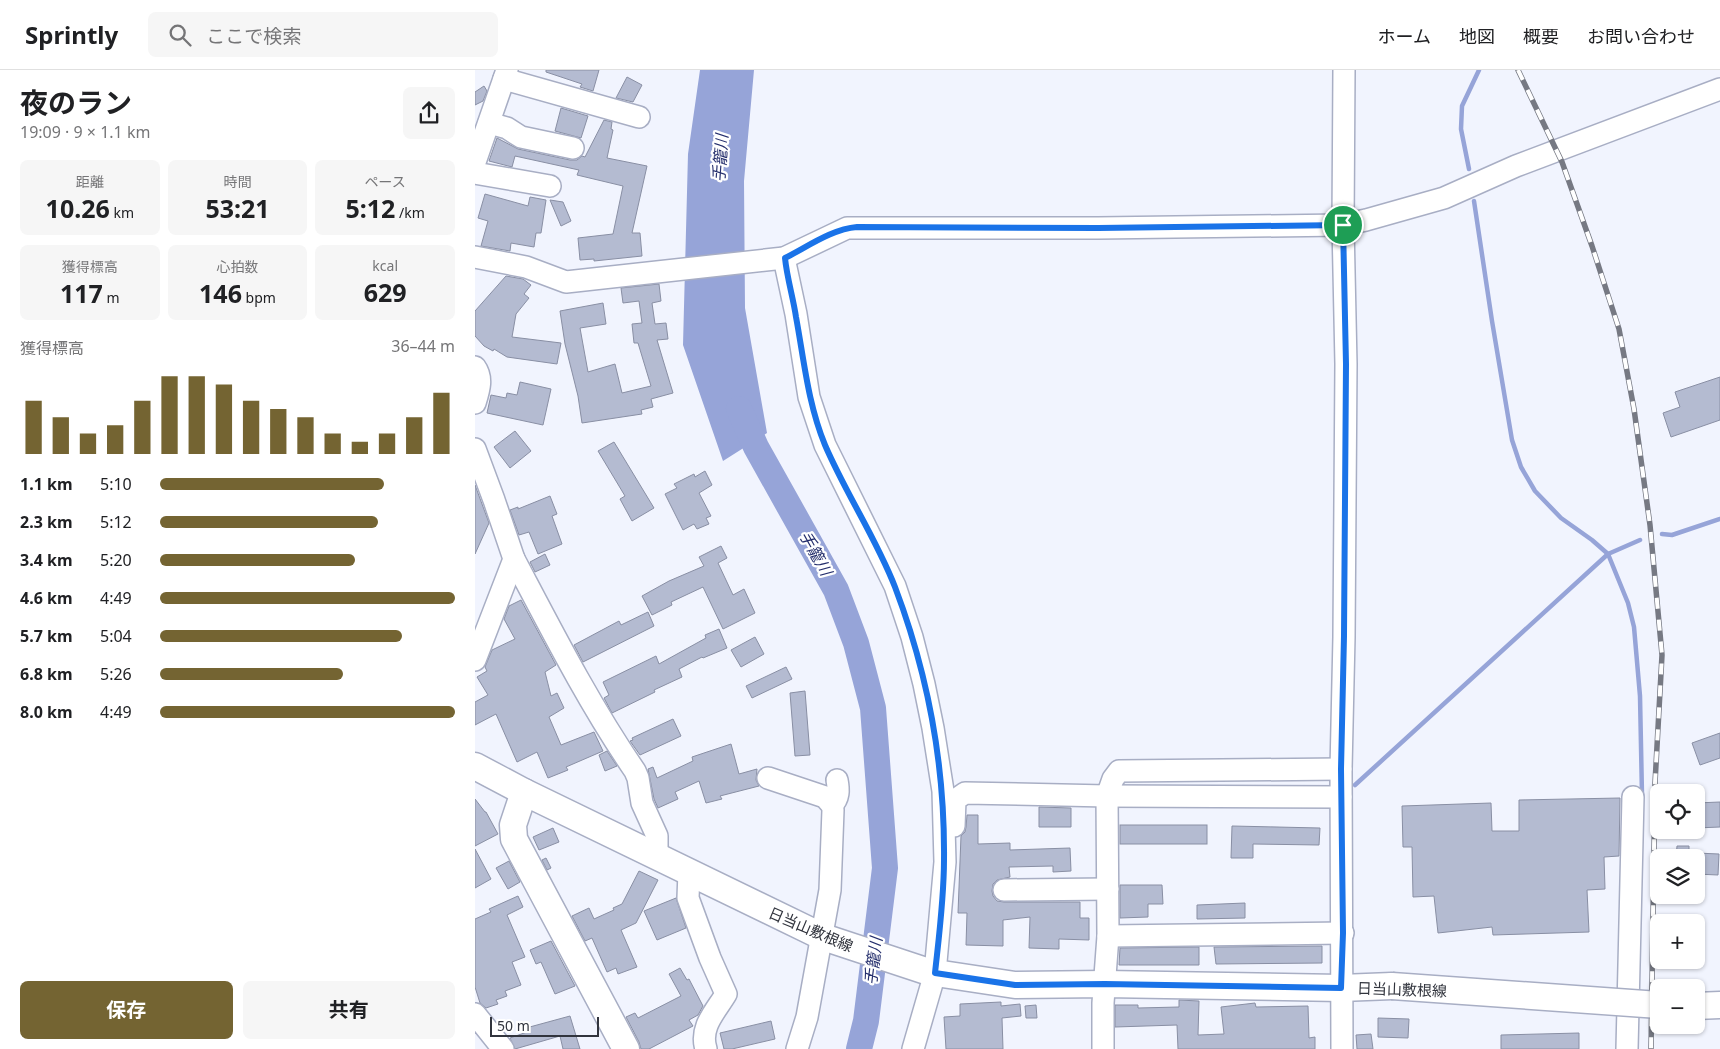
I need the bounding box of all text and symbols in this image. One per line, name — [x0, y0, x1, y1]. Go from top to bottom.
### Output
search box — [148, 12, 498, 57]
text: Sprintly — [25, 18, 118, 51]
icon: search — [166, 21, 194, 49]
text: ここで検索 — [206, 23, 301, 49]
text: ホーム — [1378, 24, 1431, 48]
text: 地図 — [1459, 24, 1495, 48]
text: 概要 — [1523, 24, 1559, 48]
text: お問い合わせ — [1587, 24, 1695, 48]
text: 夜のラン — [20, 83, 132, 121]
button: share — [403, 87, 455, 139]
text: 19:09 · 9 × 1.1 km — [20, 121, 150, 143]
water label: 手籠川 — [707, 131, 733, 183]
text: 距離 — [76, 172, 104, 191]
text: 時間 — [223, 172, 251, 191]
text: ペース — [365, 172, 406, 191]
text: 10.26 — [46, 191, 110, 225]
text: 53:21 — [205, 191, 270, 225]
text: 5:12 — [345, 191, 395, 225]
text: km — [110, 203, 134, 222]
text: /km — [395, 203, 425, 222]
pin — [1322, 204, 1364, 246]
icon: arrive — [1329, 211, 1357, 239]
text: kcal — [372, 256, 398, 275]
text: 獲得標高 — [62, 257, 118, 276]
text: 心拍数 — [216, 257, 258, 276]
text: 629 — [364, 275, 407, 309]
text: 117 — [60, 276, 103, 310]
text: 146 — [199, 276, 242, 310]
text: m — [103, 288, 120, 307]
text: bpm — [242, 288, 276, 307]
text: 36–44 m — [391, 335, 455, 357]
text: 獲得標高 — [20, 337, 84, 359]
text: 1.1 km — [20, 473, 72, 495]
text: 5:10 — [100, 473, 132, 495]
text: 2.3 km — [20, 511, 72, 533]
text: 5:12 — [100, 511, 132, 533]
water label: 手籠川 — [795, 527, 838, 581]
text: 3.4 km — [20, 549, 72, 571]
text: 5:20 — [100, 549, 132, 571]
text: 4.6 km — [20, 587, 72, 609]
text: 4:49 — [100, 587, 132, 609]
text: 5.7 km — [20, 625, 72, 647]
text: 5:04 — [100, 625, 132, 647]
text: 6.8 km — [20, 663, 72, 685]
text: 5:26 — [100, 663, 132, 685]
text: 8.0 km — [20, 701, 72, 723]
text: 4:49 — [100, 701, 132, 723]
map controls — [1650, 784, 1705, 1034]
button: locate — [1650, 784, 1705, 839]
button: layers — [1650, 849, 1705, 904]
street label: 日当山敷根線 — [766, 902, 856, 956]
button: + — [1650, 914, 1705, 969]
water label: 手籠川 — [859, 934, 887, 986]
street label: 日当山敷根線 — [1357, 977, 1447, 1001]
button: − — [1650, 979, 1705, 1034]
button: 保存 — [20, 981, 233, 1039]
button: 共有 — [243, 981, 455, 1039]
scale bar — [490, 1014, 599, 1037]
text: 50 m — [497, 1016, 530, 1035]

